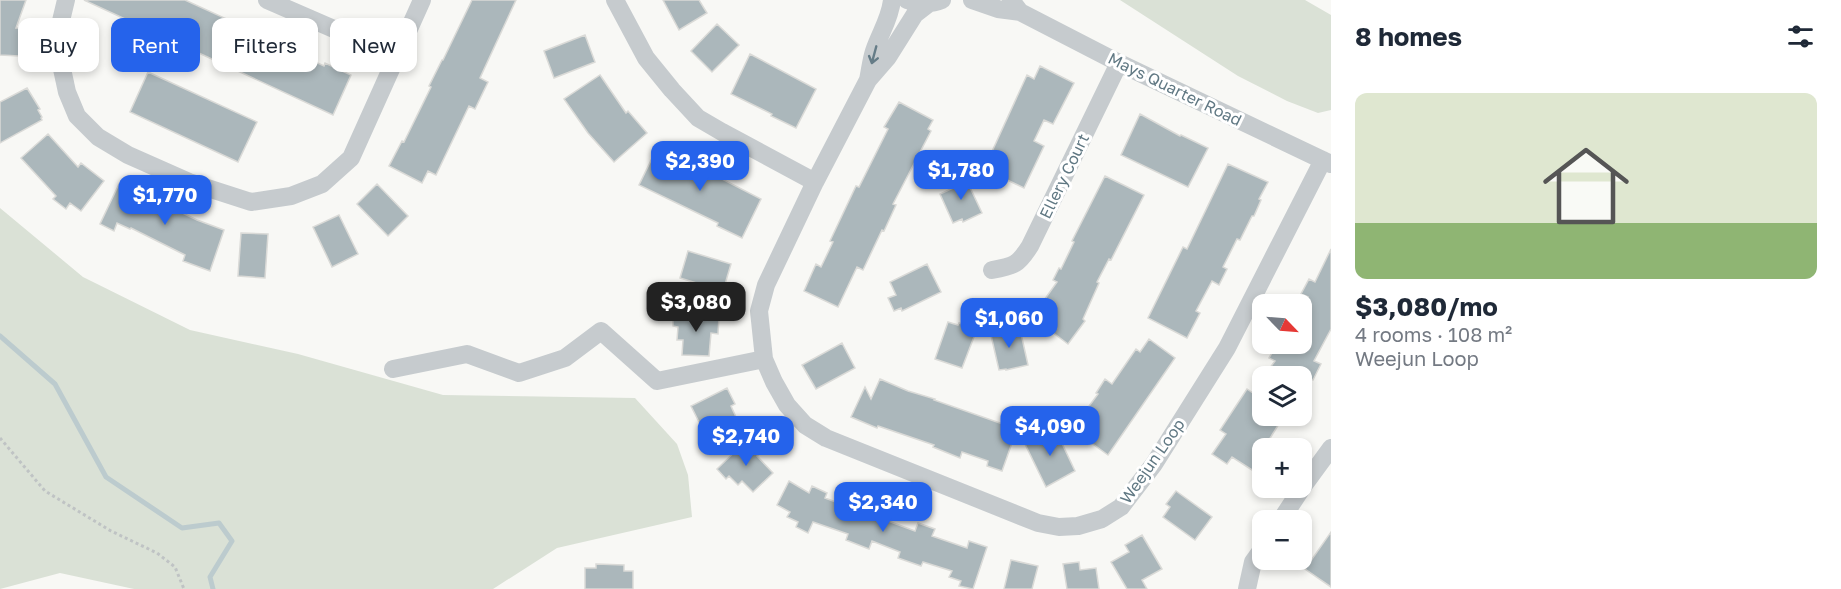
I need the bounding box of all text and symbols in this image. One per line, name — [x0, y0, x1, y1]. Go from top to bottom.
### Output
chip: Buy — [18, 18, 99, 72]
chip: Rent — [111, 18, 200, 72]
chip: Filters — [212, 18, 318, 72]
chip: New — [330, 18, 417, 72]
icon: filters — [1784, 20, 1817, 53]
text: 8 homes — [1355, 21, 1462, 52]
one-way arrow — [868, 45, 879, 64]
street label: Mays Quarter Road — [1105, 48, 1245, 130]
street label: Ellery Court — [1035, 130, 1093, 222]
icon: home — [1532, 132, 1640, 240]
pin: $2,390 — [651, 141, 749, 192]
text: $2,390 — [665, 148, 735, 172]
pin: $1,780 — [912, 150, 1010, 201]
text: $1,780 — [928, 157, 994, 181]
pin: $1,770 — [116, 175, 214, 226]
text: $1,770 — [133, 182, 197, 206]
pin: $3,080 — [647, 282, 745, 333]
text: $3,080 — [661, 289, 731, 313]
text: $3,080/mo — [1355, 291, 1498, 322]
north arrow — [1252, 294, 1312, 354]
map controls — [1252, 294, 1312, 570]
pin: $1,060 — [960, 298, 1058, 349]
text: $1,060 — [975, 305, 1043, 329]
text: 4 rooms · 108 m² — [1355, 322, 1512, 346]
text: Weejun Loop — [1355, 346, 1479, 370]
button: layers — [1252, 366, 1312, 426]
pin: $4,090 — [1001, 406, 1099, 457]
text: $4,090 — [1015, 413, 1086, 437]
street label: Weejun Loop — [1115, 415, 1189, 507]
pin: $2,740 — [697, 416, 795, 467]
text: $2,740 — [712, 423, 780, 447]
button: + — [1252, 438, 1312, 498]
pin: $2,340 — [834, 482, 932, 533]
text: $2,340 — [848, 489, 918, 513]
button: − — [1252, 510, 1312, 570]

